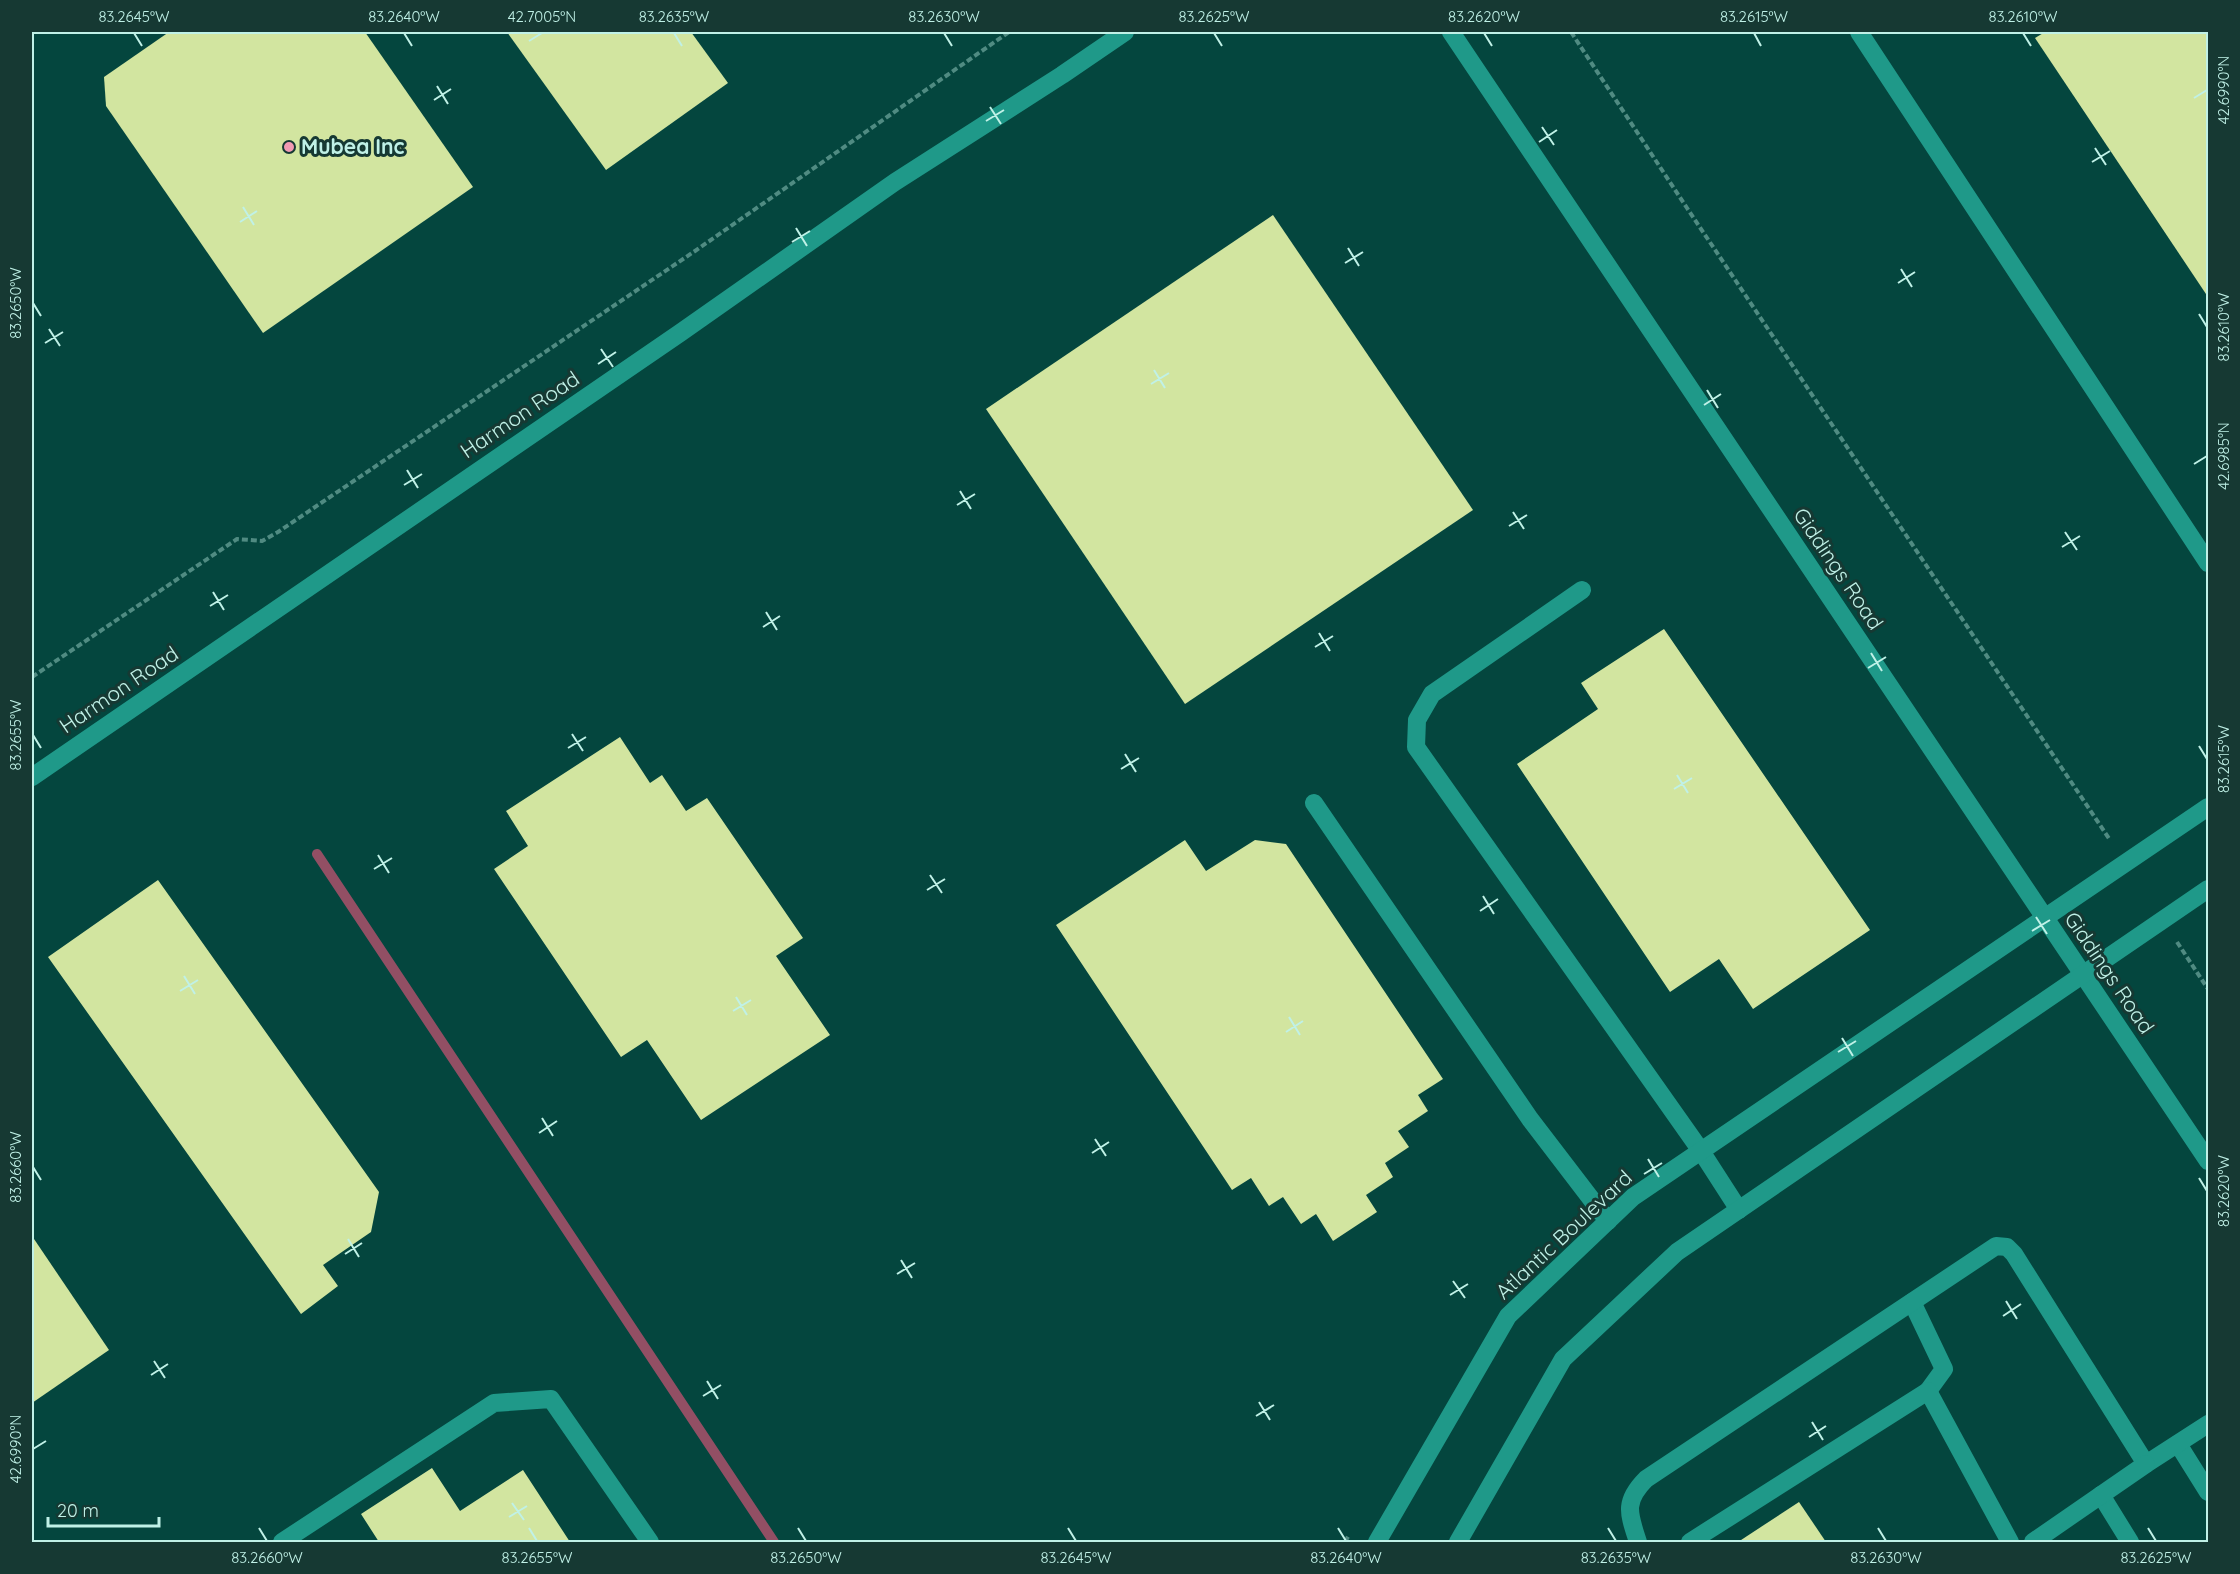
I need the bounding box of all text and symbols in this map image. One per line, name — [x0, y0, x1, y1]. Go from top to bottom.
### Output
text: 83.2645°W — [99, 7, 170, 26]
text: 83.2640°W — [368, 7, 440, 26]
text: 42.7005°N — [508, 7, 576, 26]
text: 83.2635°W — [639, 7, 710, 26]
text: 83.2630°W — [908, 7, 980, 26]
text: 83.2625°W — [1178, 7, 1250, 26]
text: 83.2620°W — [1448, 7, 1520, 26]
text: 83.2615°W — [1720, 7, 1789, 26]
text: 83.2610°W — [1989, 7, 2058, 26]
text: 42.6990°N — [2214, 56, 2233, 124]
place label: Mubea Inc — [301, 133, 405, 159]
marker: Mubea Inc — [282, 140, 296, 154]
text: 83.2650°W — [6, 267, 25, 339]
text: 83.2610°W — [2214, 292, 2233, 361]
street label: Harmon Road — [455, 365, 584, 463]
text: 42.6985°N — [2214, 422, 2233, 490]
street label: Giddings Road — [1788, 502, 1889, 634]
street label: Harmon Road — [54, 640, 183, 738]
text: 83.2655°W — [6, 699, 25, 770]
text: 83.2615°W — [2214, 724, 2233, 793]
street label: Giddings Road — [2059, 906, 2160, 1038]
text: 83.2660°W — [6, 1131, 25, 1203]
text: 83.2620°W — [2214, 1155, 2233, 1227]
street label: Atlantic Boulevard — [1490, 1164, 1637, 1304]
text: 42.6990°N — [6, 1415, 25, 1483]
scale bar — [48, 1490, 159, 1528]
text: 20 m — [57, 1499, 99, 1522]
text: 83.2660°W — [231, 1548, 303, 1567]
text: 83.2655°W — [502, 1548, 573, 1567]
text: 83.2650°W — [770, 1548, 842, 1567]
text: 83.2645°W — [1041, 1548, 1112, 1567]
text: 83.2640°W — [1310, 1548, 1382, 1567]
text: 83.2635°W — [1581, 1548, 1652, 1567]
text: 83.2630°W — [1850, 1548, 1922, 1567]
text: 83.2625°W — [2120, 1548, 2192, 1567]

